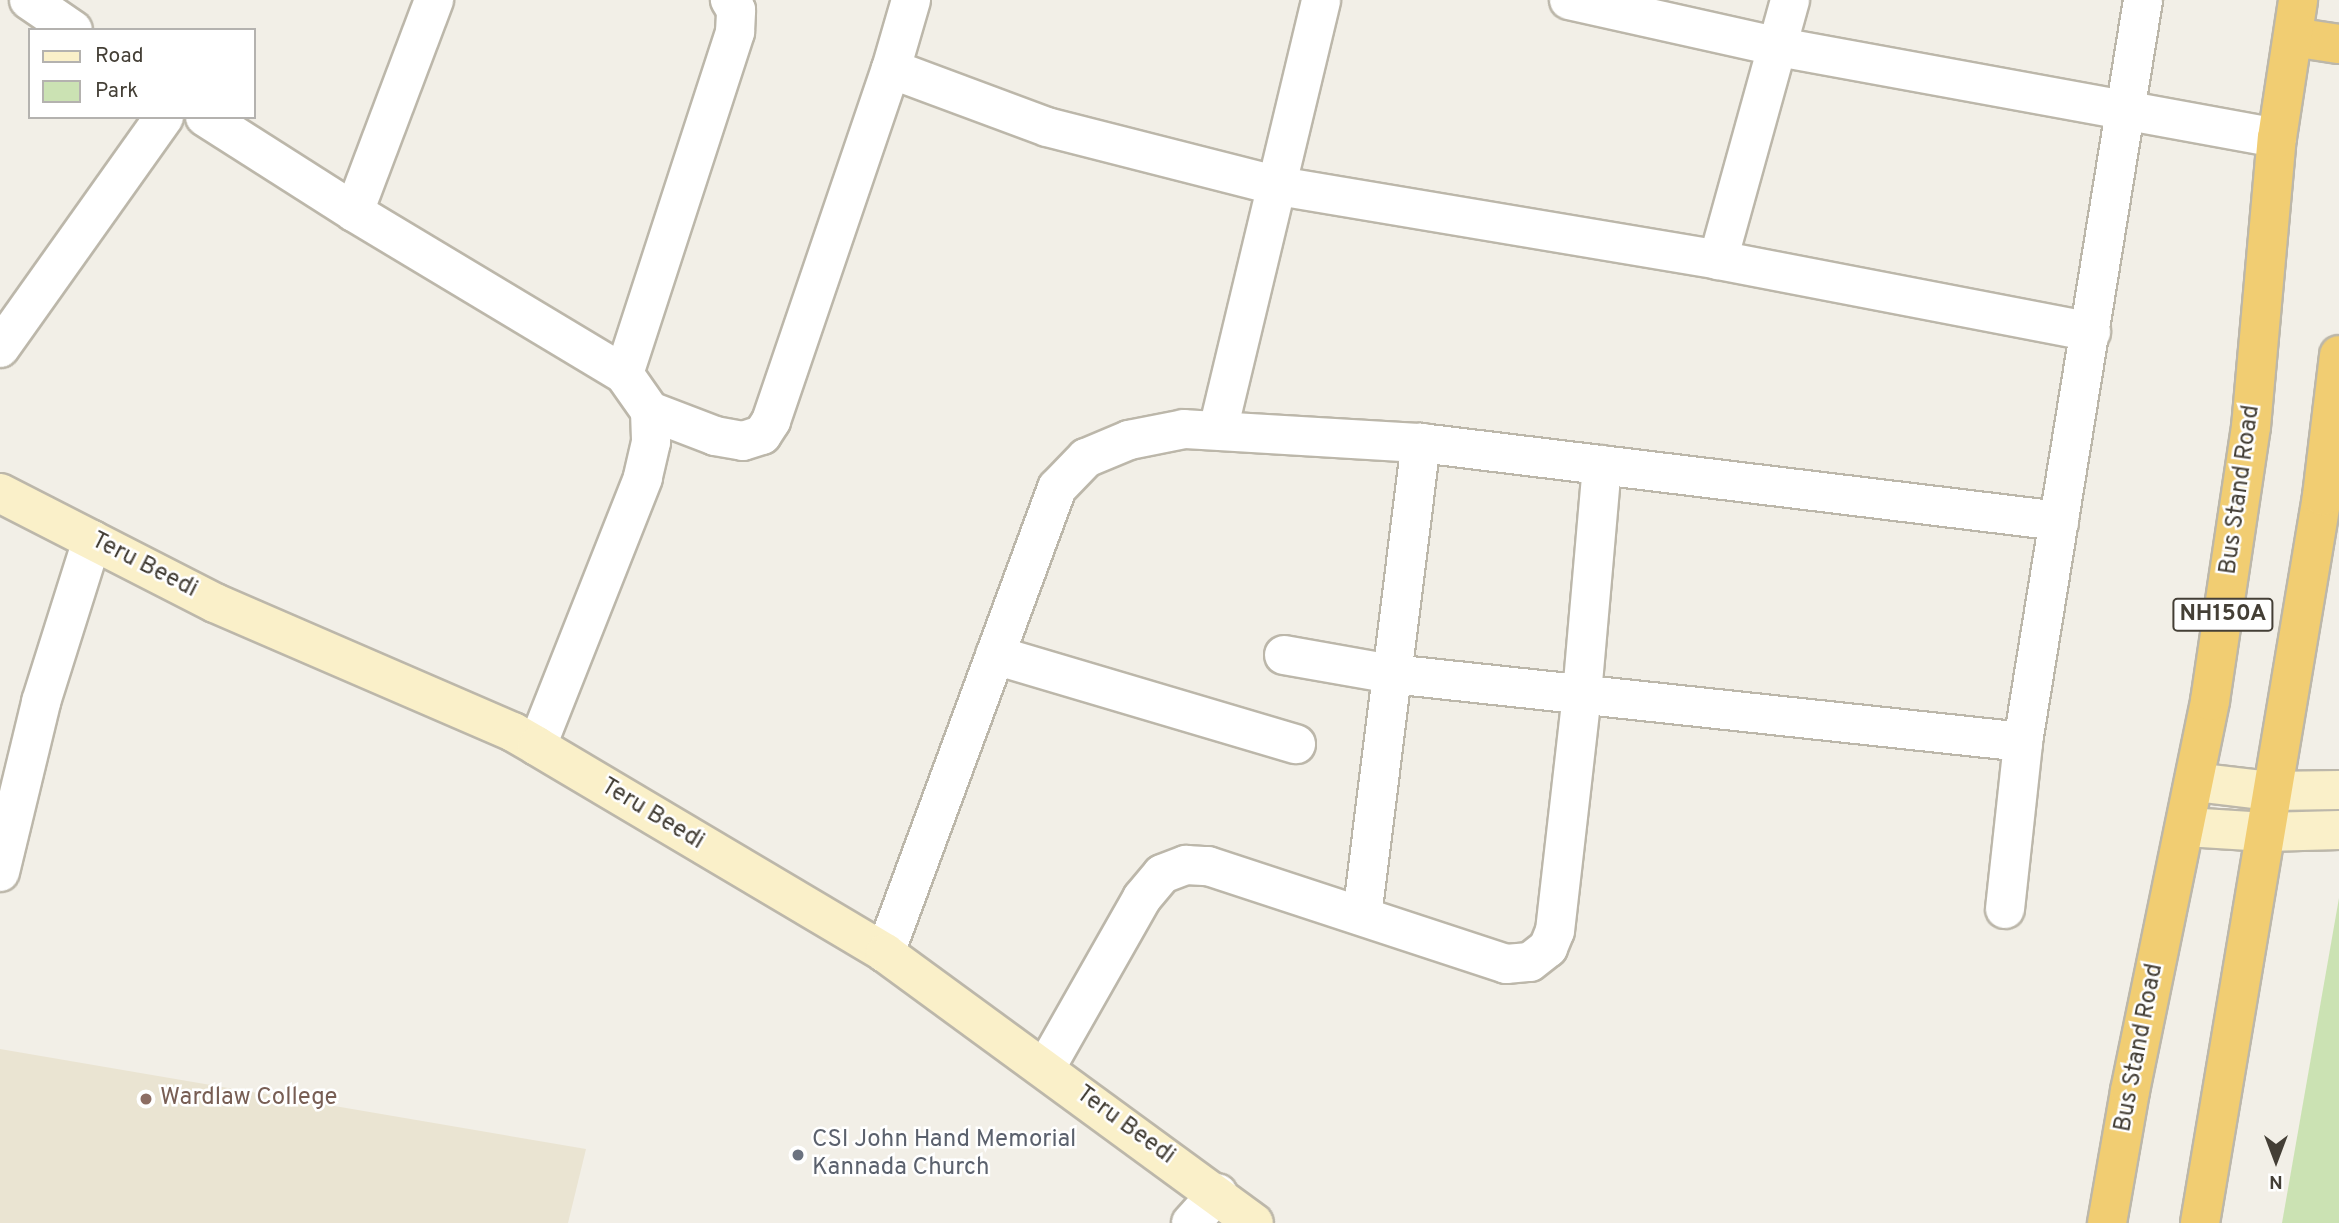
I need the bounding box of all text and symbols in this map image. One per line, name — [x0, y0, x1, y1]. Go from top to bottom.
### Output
legend — [28, 28, 256, 119]
text: Road — [95, 43, 144, 70]
text: Park — [95, 78, 138, 105]
street label: Bus Stand Road — [2215, 404, 2267, 576]
street label: Teru Beedi — [86, 527, 202, 605]
road number: NH150A — [2172, 596, 2274, 635]
street label: Teru Beedi — [595, 773, 709, 857]
street label: Bus Stand Road — [2110, 962, 2170, 1134]
street label: Teru Beedi — [1070, 1080, 1180, 1172]
place label: Wardlaw College — [160, 1085, 337, 1113]
marker: Wardlaw College — [138, 1091, 154, 1107]
north arrow — [2241, 1125, 2311, 1195]
place label: CSI John Hand Memorial Kannada Church — [812, 1127, 1076, 1183]
marker: CSI John Hand Memorial Kannada Church — [790, 1147, 806, 1163]
text: N — [2269, 1169, 2283, 1193]

